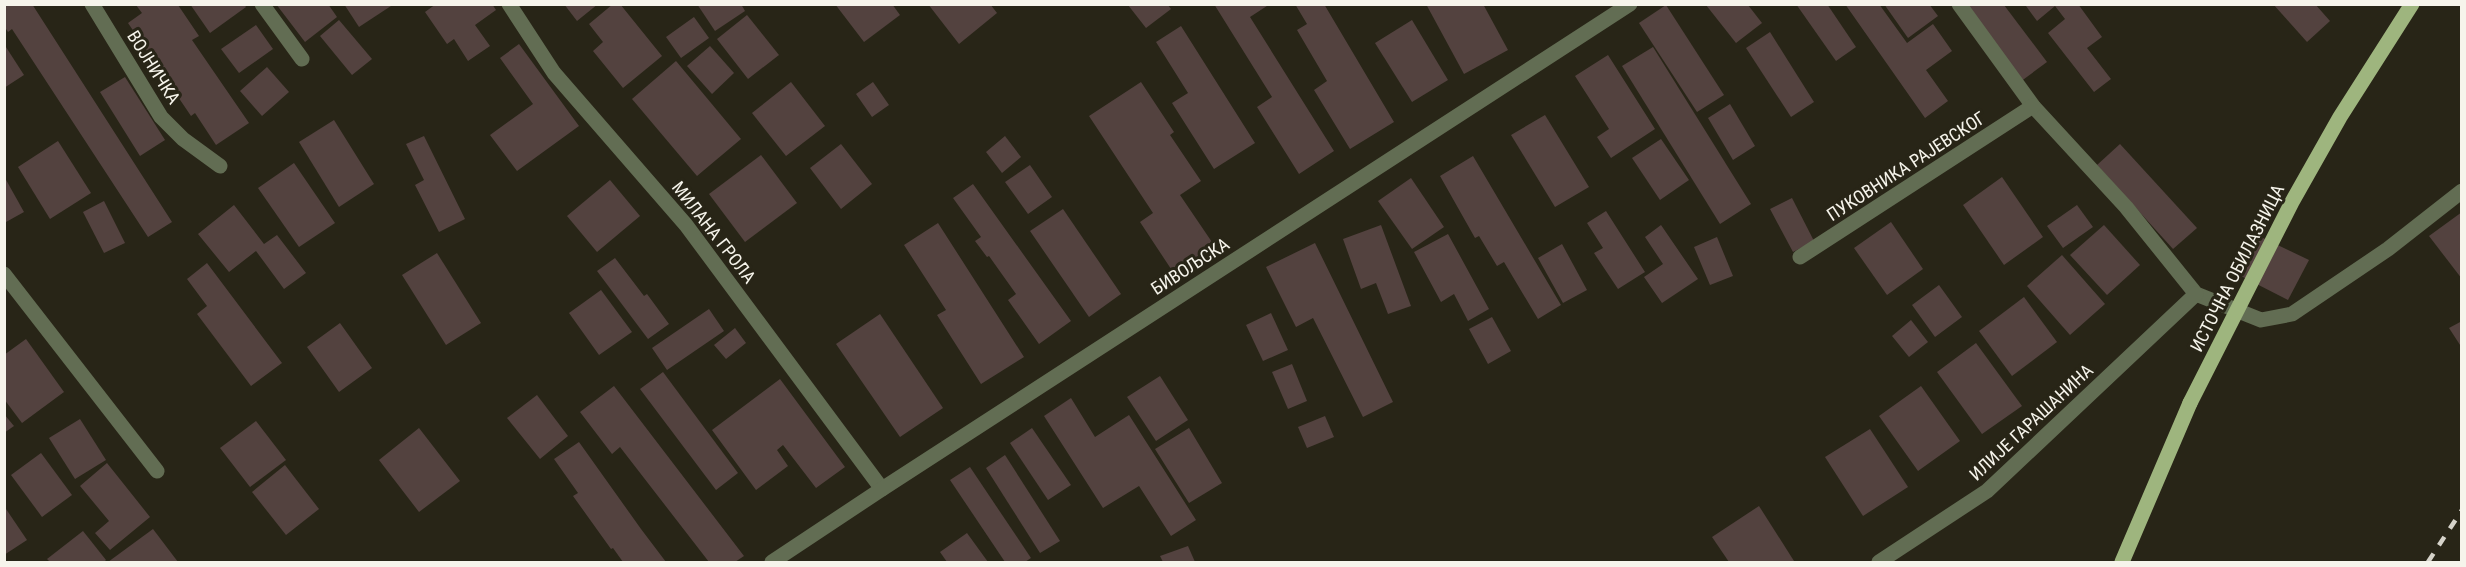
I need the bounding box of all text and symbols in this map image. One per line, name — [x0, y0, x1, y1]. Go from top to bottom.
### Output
street label: ВОЈНИЧКА — [123, 26, 185, 108]
street label: ПУКОВНИКА РАЈЕВСКОГ — [1823, 107, 1989, 225]
street label: МИЛАНА ГРОЛА — [668, 177, 761, 288]
street label: ИСТОЧНА ОБИЛАЗНИЦА — [2186, 180, 2289, 355]
street label: БИВОЉСКА — [1147, 233, 1233, 299]
street label: ИЛИЈЕ ГАРАШАНИНА — [1965, 359, 2098, 485]

